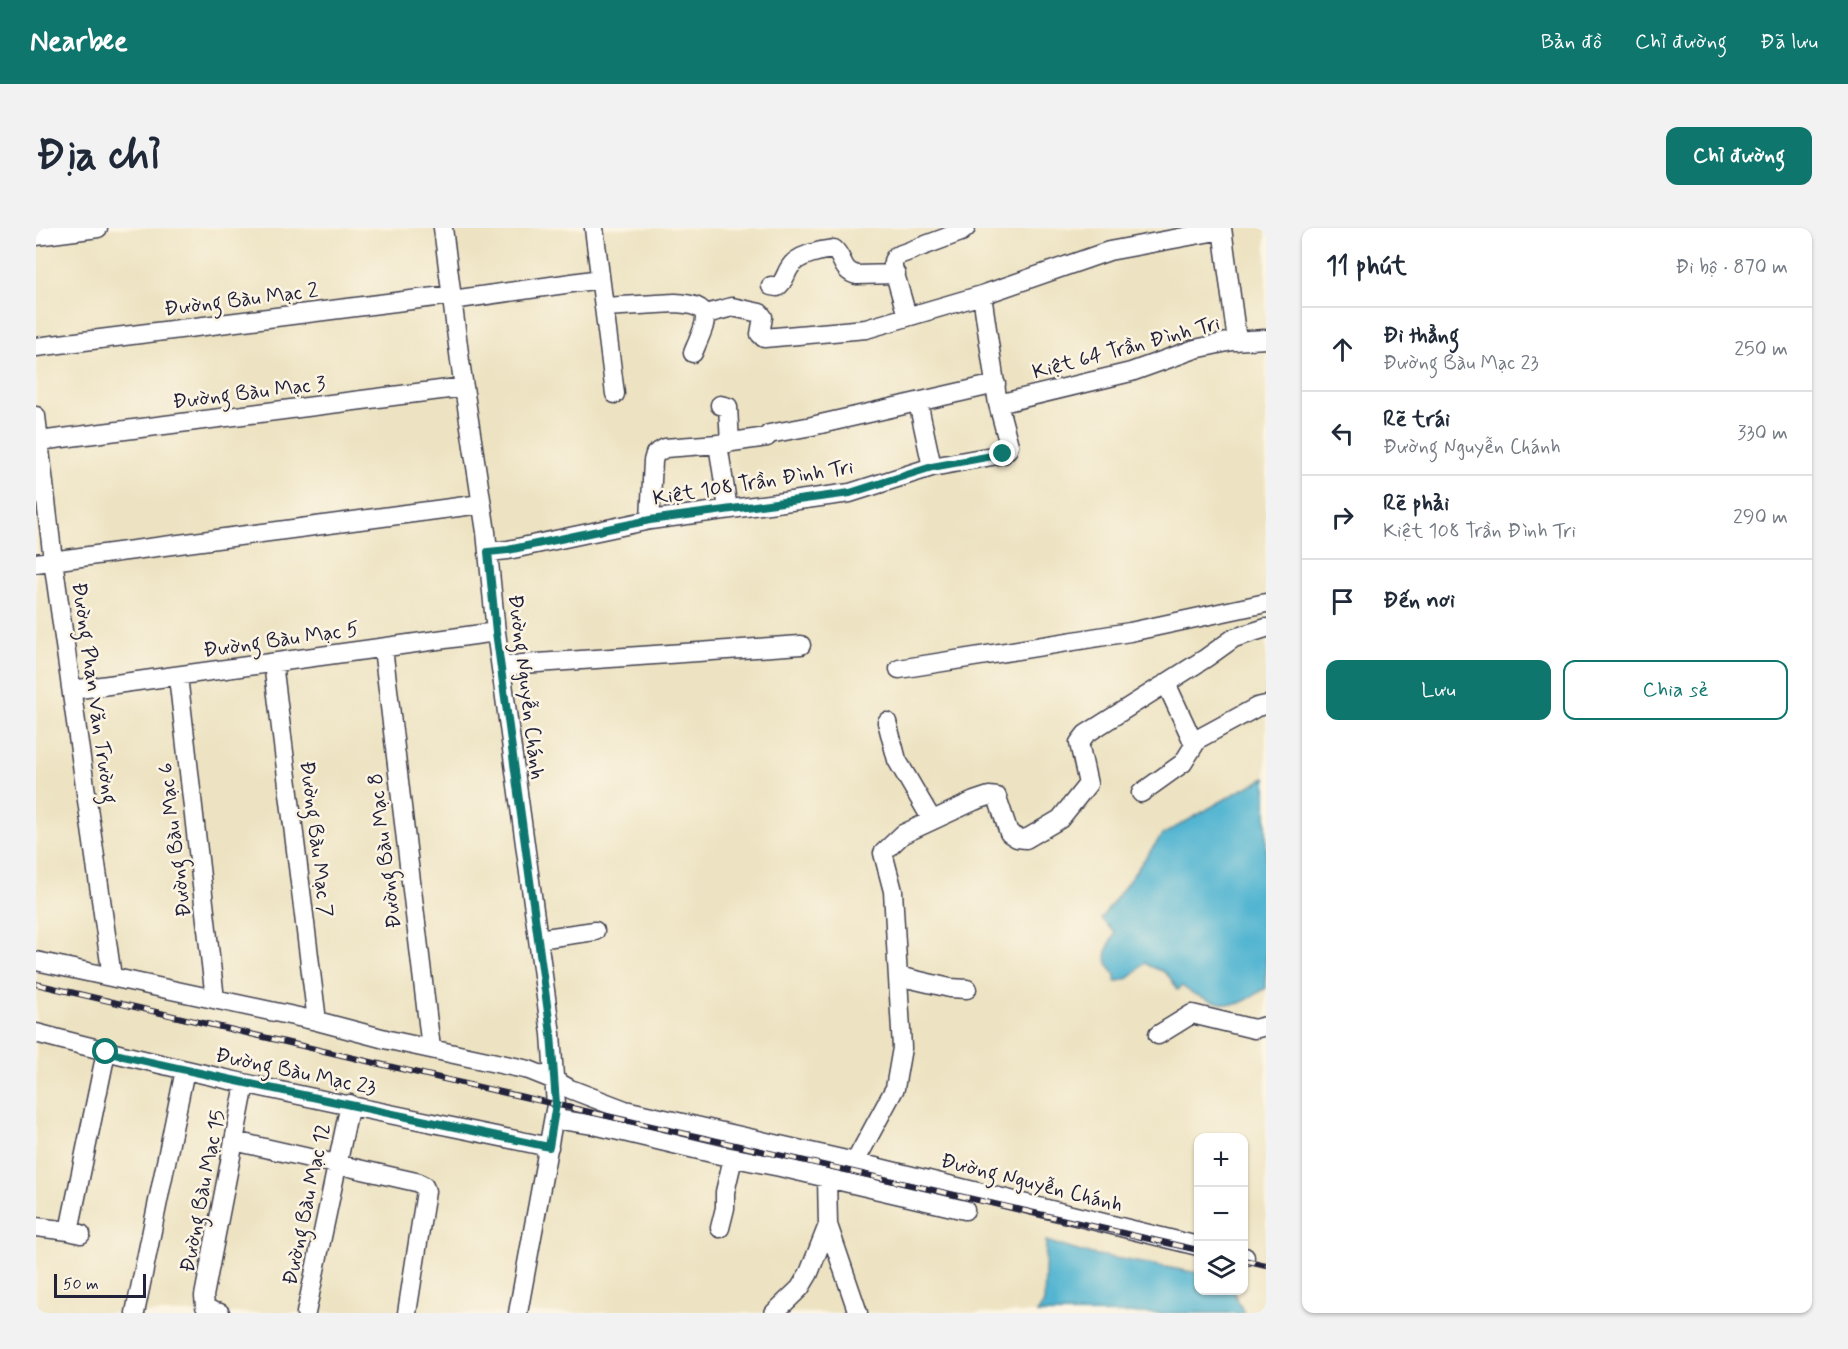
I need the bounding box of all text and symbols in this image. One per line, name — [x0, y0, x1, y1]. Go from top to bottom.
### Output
text: Nearbee — [30, 24, 128, 61]
text: Bản đồ — [1541, 28, 1602, 56]
text: Chỉ đường — [1635, 28, 1727, 56]
text: Đã lưu — [1760, 28, 1818, 56]
button: Chỉ đường — [1666, 127, 1812, 185]
text: Địa chỉ — [36, 129, 161, 184]
text: 11 phút — [1326, 250, 1407, 284]
text: Đi bộ · 870 m — [1675, 254, 1788, 281]
street label: Đường Bàu Mạc 2 — [163, 277, 320, 325]
street label: Kiệt 64 Trần Đình Tri — [1029, 309, 1223, 387]
text: Đi thẳng — [1383, 322, 1459, 350]
icon: ahead — [1326, 333, 1359, 366]
text: 250 m — [1734, 336, 1788, 363]
text: Đường Bàu Mạc 23 — [1383, 350, 1539, 377]
street label: Đường Bàu Mạc 3 — [171, 370, 328, 418]
text: Rẽ trái — [1383, 406, 1450, 434]
icon: left — [1326, 417, 1359, 450]
text: 330 m — [1737, 420, 1788, 447]
text: Đường Nguyễn Chánh — [1383, 434, 1561, 461]
route end — [989, 440, 1015, 466]
street label: Kiệt 108 Trần Đình Tri — [651, 453, 856, 513]
text: Rẽ phải — [1383, 490, 1449, 518]
icon: right — [1326, 501, 1359, 534]
text: 290 m — [1733, 504, 1788, 531]
text: Kiệt 108 Trần Đình Tri — [1383, 518, 1576, 545]
street label: Đường Phan Văn Trường — [63, 580, 123, 806]
icon: arrive — [1326, 585, 1359, 618]
text: Đến nơi — [1383, 587, 1455, 615]
street label: Đường Nguyễn Chánh — [499, 593, 551, 782]
street label: Đường Bàu Mạc 5 — [201, 615, 361, 667]
button: Lưu — [1326, 660, 1551, 720]
button: Chia sẻ — [1563, 660, 1788, 720]
street label: Đường Bàu Mạc 7 — [291, 759, 340, 919]
street label: Đường Bàu Mạc 6 — [152, 761, 200, 919]
street label: Đường Bàu Mạc 8 — [362, 771, 410, 930]
route start — [92, 1038, 118, 1064]
street label: Đường Bàu Mạc 23 — [212, 1041, 379, 1105]
street label: Đường Bàu Mạc 15 — [173, 1108, 234, 1275]
street label: Đường Bàu Mạc 12 — [276, 1121, 340, 1288]
map controls — [1194, 1133, 1248, 1295]
button: + — [1194, 1133, 1248, 1187]
street label: Đường Nguyễn Chánh — [937, 1147, 1126, 1221]
button: − — [1194, 1187, 1248, 1241]
button: layers — [1194, 1241, 1248, 1295]
scale bar — [54, 1271, 146, 1298]
text: 50 m — [63, 1274, 99, 1295]

